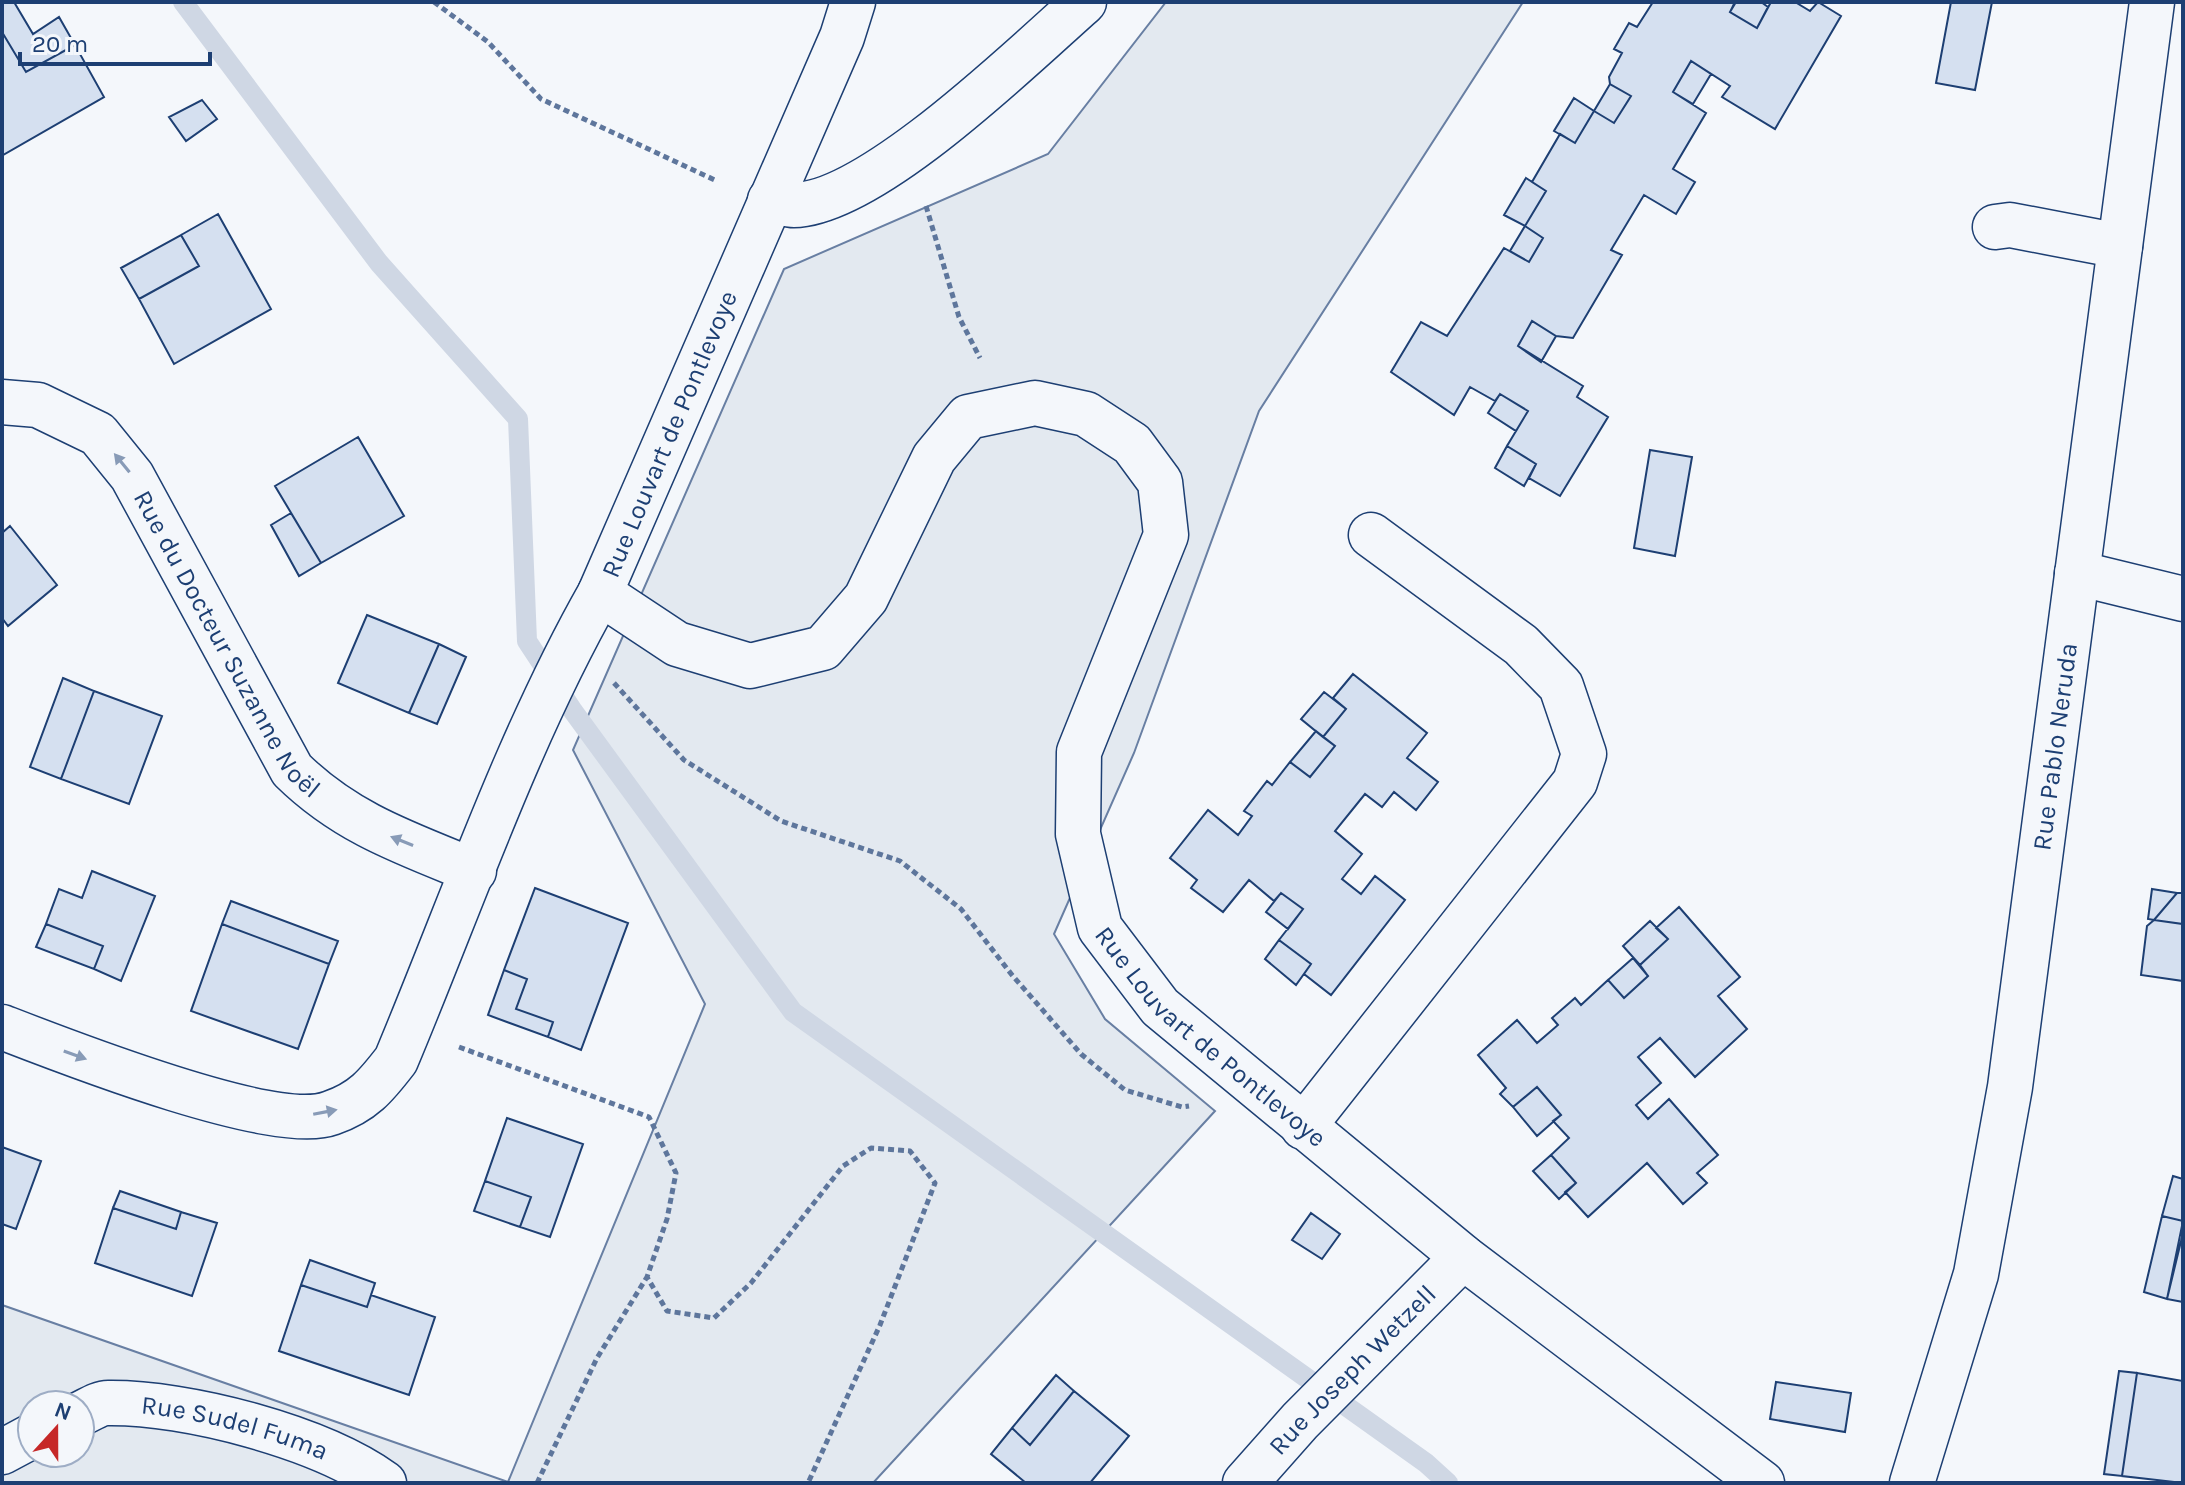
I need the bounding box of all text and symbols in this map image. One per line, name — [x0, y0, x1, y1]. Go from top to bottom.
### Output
scale bar — [20, 16, 210, 66]
text: 20 m — [32, 30, 88, 58]
street label: Rue Louvart de Pontlevoye — [595, 286, 744, 582]
one-way arrow — [114, 453, 131, 473]
street label: Rue du Docteur Suzanne Noël — [127, 485, 326, 804]
street label: Rue Pablo Neruda — [2026, 641, 2084, 852]
one-way arrow — [390, 835, 414, 848]
street label: Rue Louvart de Pontlevoye — [1088, 920, 1332, 1154]
one-way arrow — [63, 1049, 87, 1062]
one-way arrow — [313, 1106, 338, 1118]
street label: Rue Joseph Wetzell — [1262, 1278, 1443, 1461]
north arrow — [16, 1389, 96, 1469]
street label: Rue Sudel Fuma — [140, 1389, 333, 1467]
text: N — [51, 1396, 75, 1426]

